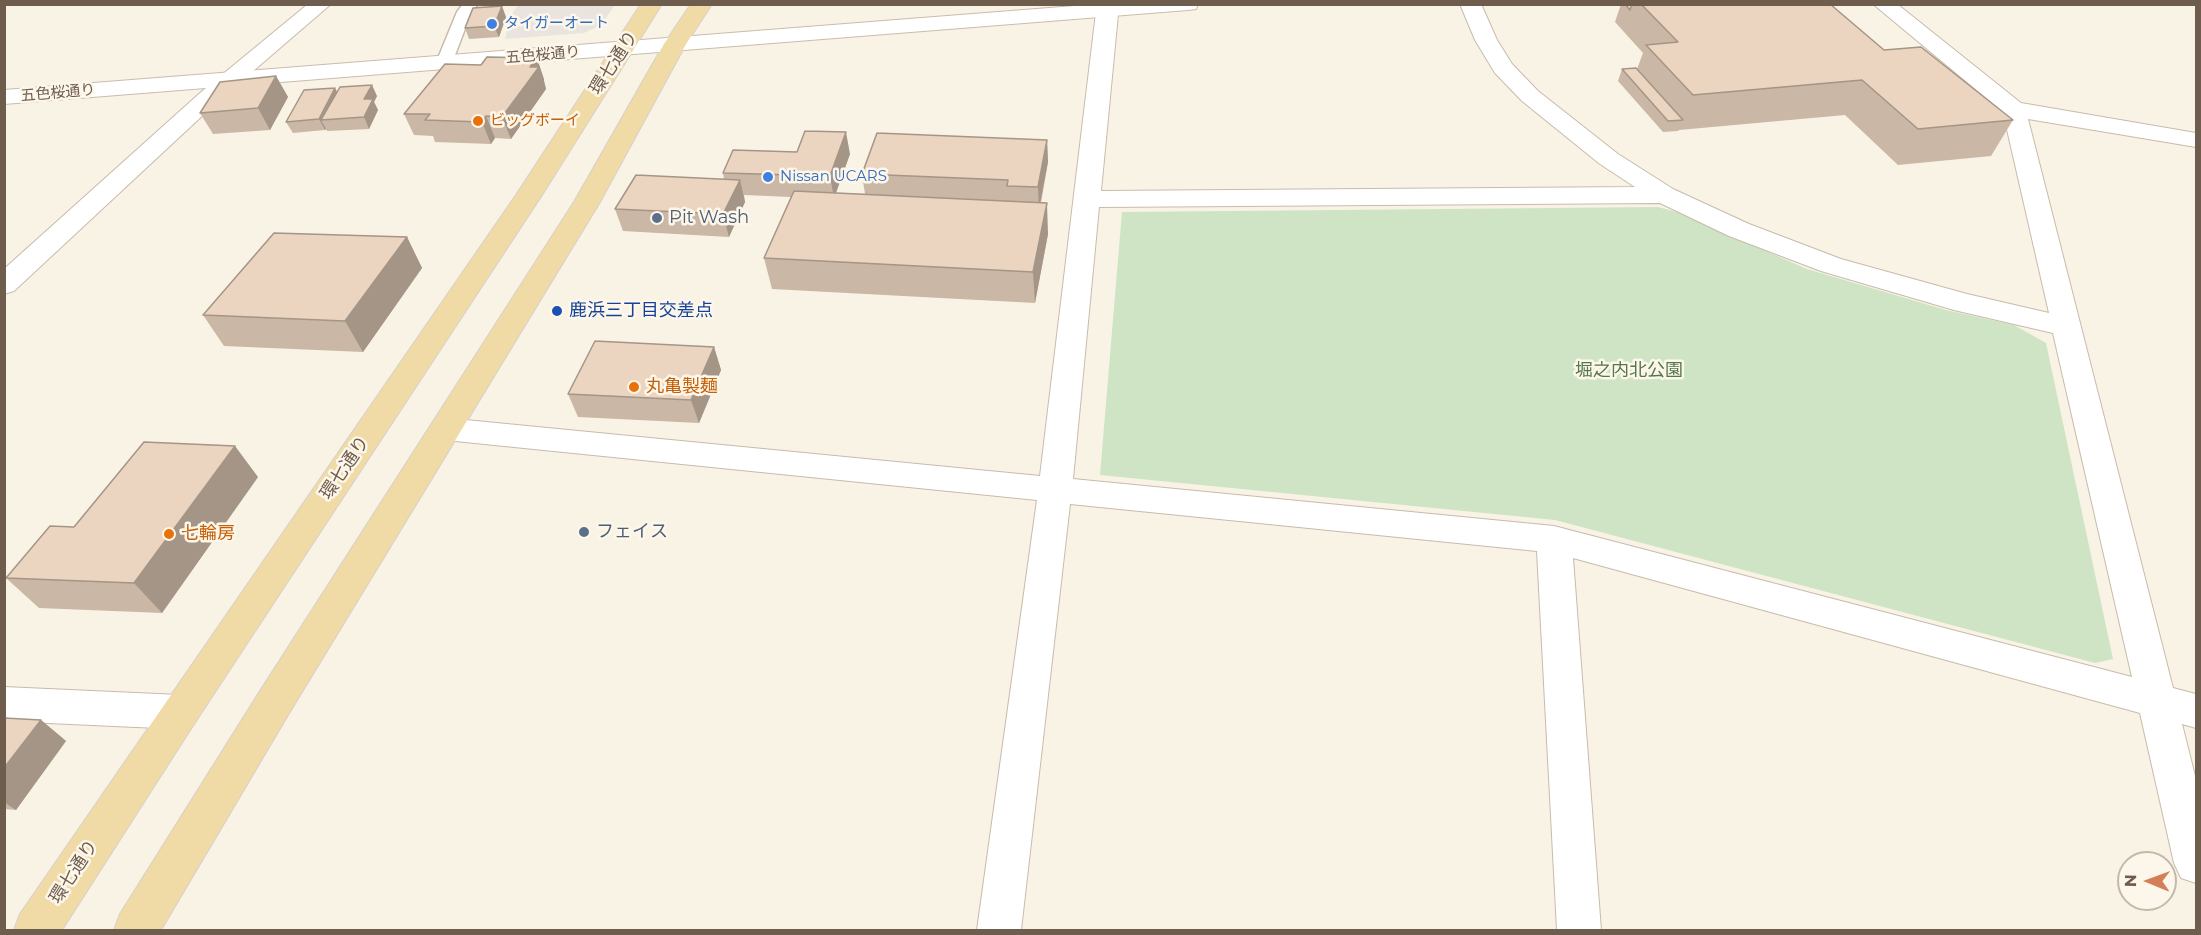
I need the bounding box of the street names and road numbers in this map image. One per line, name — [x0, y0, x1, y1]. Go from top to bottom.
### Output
street label: 環七通り — [585, 27, 643, 99]
street label: 五色桜通り — [505, 43, 581, 67]
street label: 五色桜通り — [20, 81, 96, 105]
street label: 環七通り — [316, 432, 374, 504]
street label: 環七通り — [45, 836, 103, 908]

